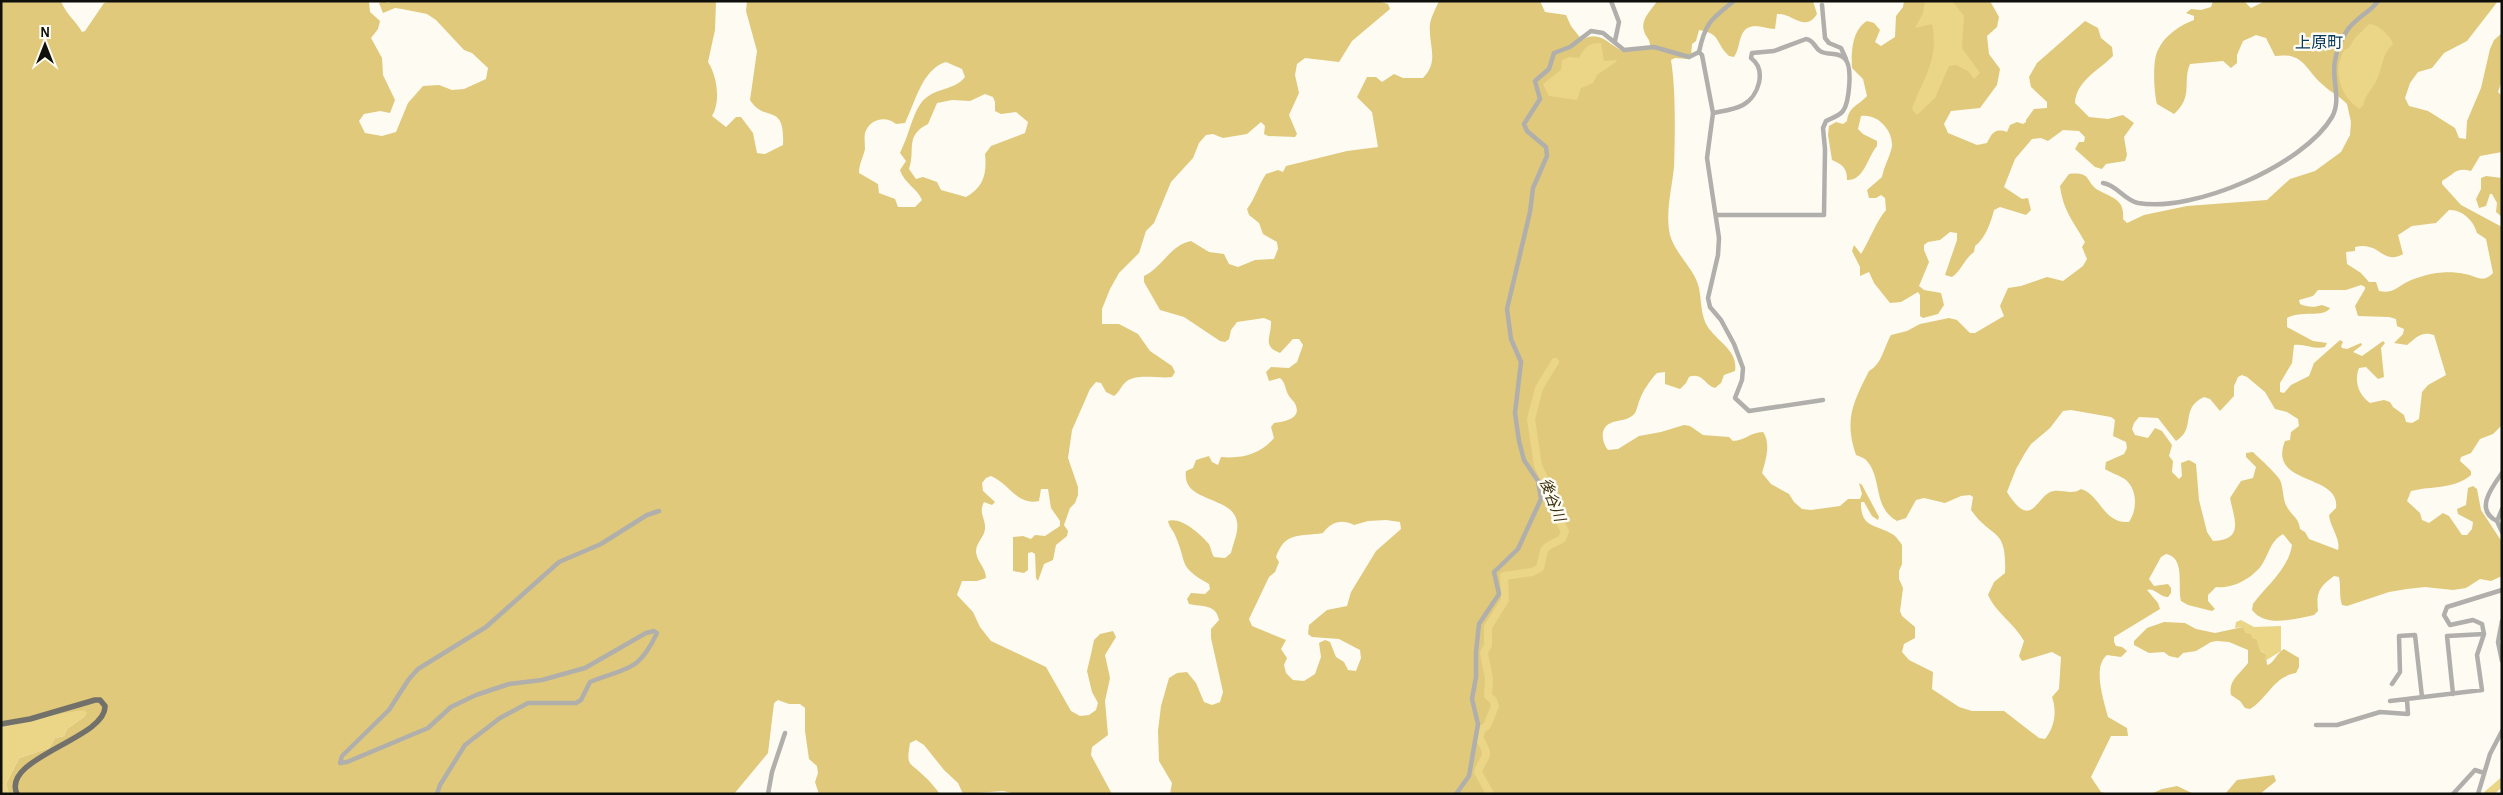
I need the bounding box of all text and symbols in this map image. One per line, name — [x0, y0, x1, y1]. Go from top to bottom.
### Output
north arrow — [20, 20, 70, 70]
text: N — [40, 26, 50, 40]
district label: 上原町 — [2295, 35, 2343, 51]
water label: 後谷川 — [1537, 476, 1569, 526]

